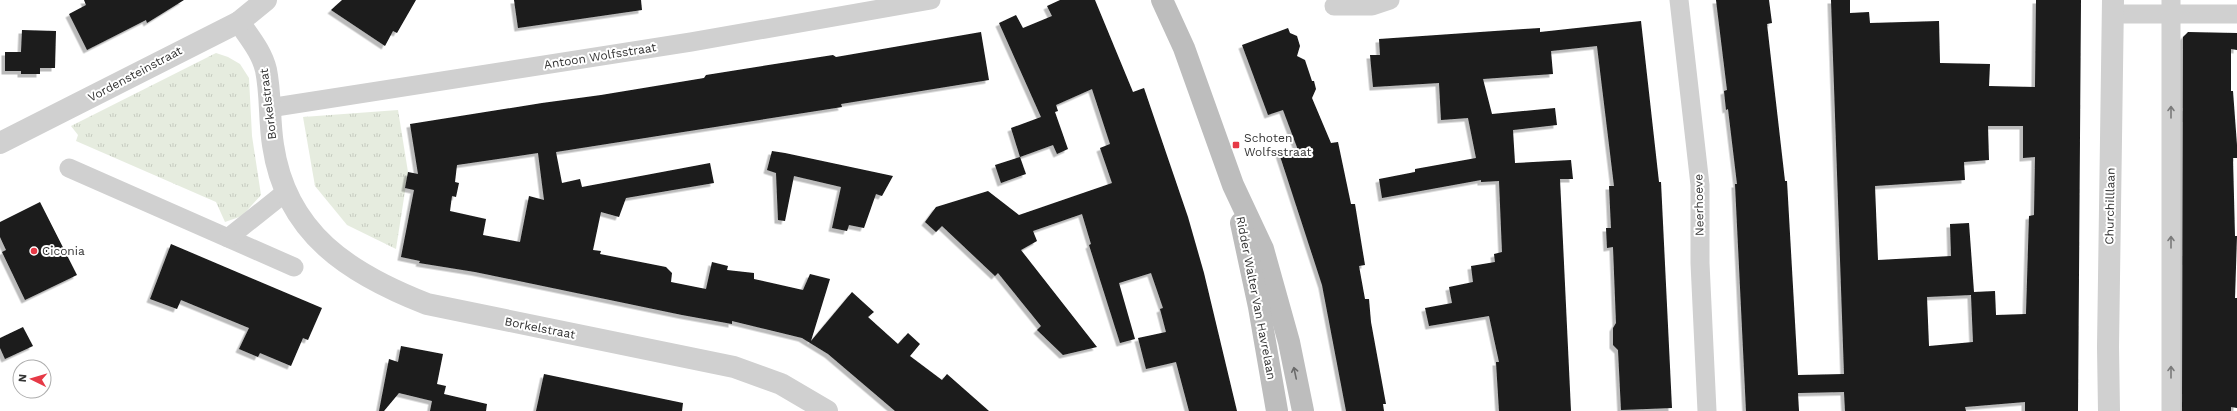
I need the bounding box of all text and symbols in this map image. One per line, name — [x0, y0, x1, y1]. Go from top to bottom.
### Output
street label: Antoon Wolfsstraat — [543, 40, 657, 72]
street label: Vordensteinstraat — [86, 43, 184, 105]
street label: Borkelstraat — [257, 68, 279, 140]
one-way arrow — [2167, 106, 2175, 119]
place label: Schoten Wolfsstraat — [1244, 131, 1312, 159]
marker: Schoten Wolfsstraat — [1231, 140, 1241, 150]
street label: Churchilllaan — [2102, 167, 2118, 245]
street label: Neerhoeve — [1691, 174, 1707, 236]
street label: Ridder Walter Van Havrelaan — [1233, 215, 1279, 381]
one-way arrow — [2167, 236, 2175, 249]
place label: Ciconia — [42, 244, 85, 258]
marker: Ciconia — [29, 246, 39, 256]
street label: Borkelstraat — [504, 314, 576, 342]
north arrow — [12, 359, 52, 399]
one-way arrow — [2167, 366, 2175, 379]
one-way arrow — [1291, 367, 1299, 380]
text: N — [16, 374, 29, 383]

